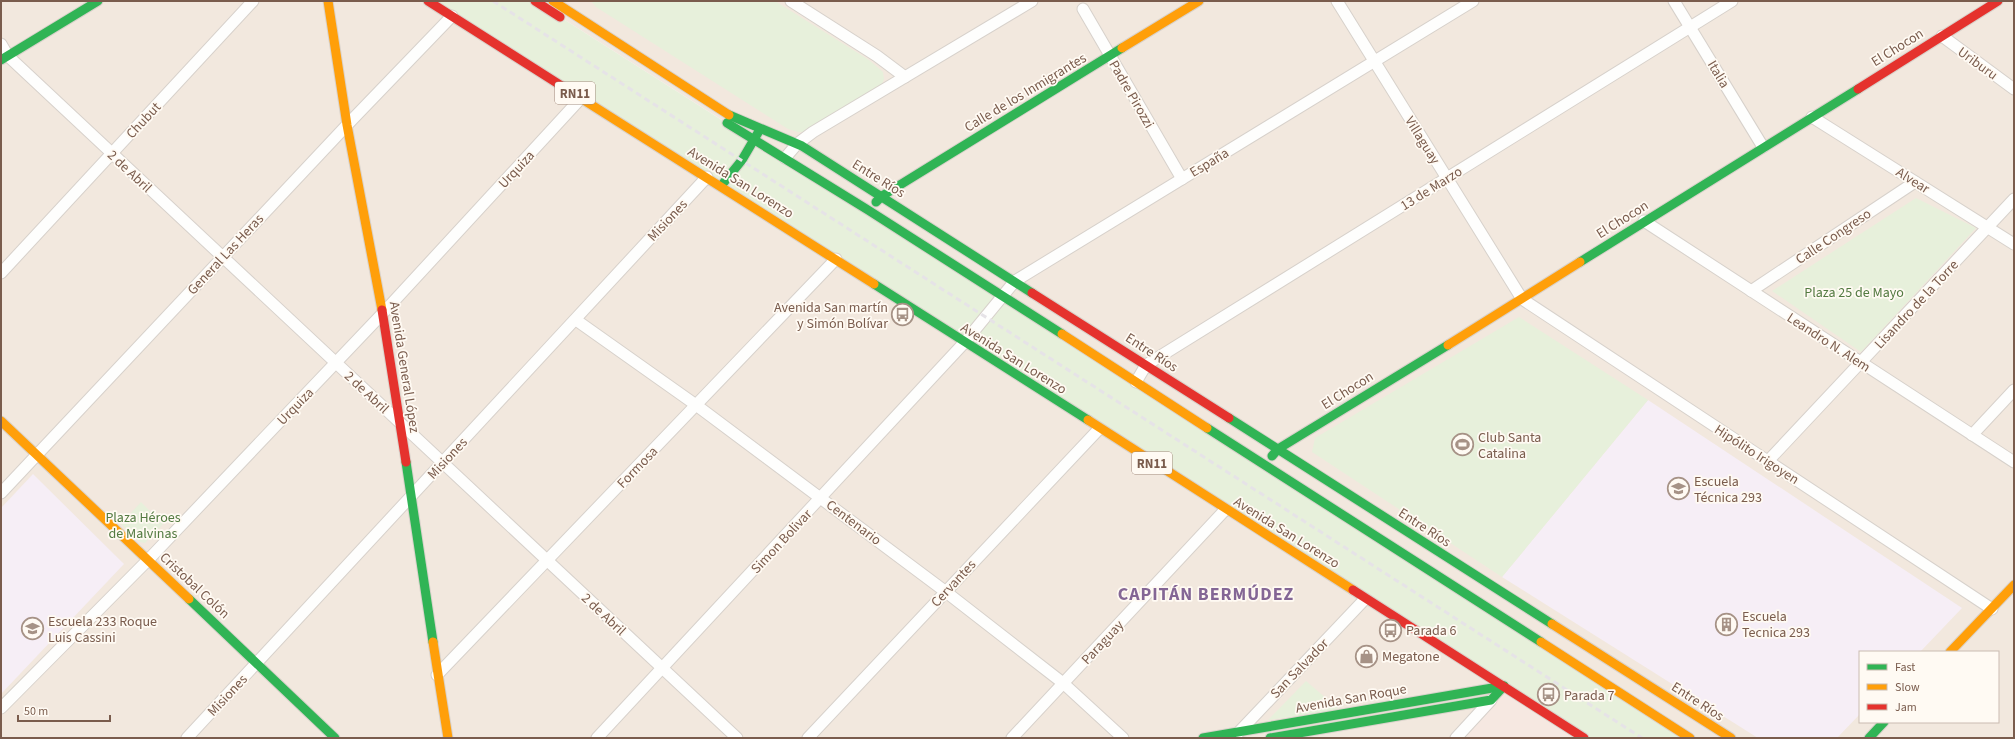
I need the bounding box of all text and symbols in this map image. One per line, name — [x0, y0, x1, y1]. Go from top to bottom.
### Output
street label: El Chocon — [1868, 24, 1928, 72]
street label: Uriburu — [1953, 42, 2002, 85]
street label: Calle de los Inmigrantes — [961, 48, 1090, 137]
street label: Padre Pirozzi — [1104, 57, 1159, 132]
street label: Italia — [1702, 57, 1734, 92]
road number: RN11 — [555, 82, 595, 104]
street label: Chubut — [122, 98, 166, 143]
street label: Villaguay — [1400, 113, 1445, 169]
street label: Avenida San Lorenzo — [684, 142, 797, 224]
street label: España — [1186, 143, 1233, 182]
street label: 2 de Abril — [103, 146, 156, 198]
street label: Urquiza — [494, 146, 539, 193]
street label: Entre Ríos — [848, 155, 909, 203]
street label: 13 de Marzo — [1397, 162, 1466, 216]
street label: Alvear — [1892, 163, 1933, 199]
street label: Misiones — [643, 195, 693, 246]
street label: El Chocon — [1593, 196, 1653, 244]
street label: Calle Congreso — [1792, 204, 1875, 270]
street label: General Las Heras — [183, 210, 269, 300]
street label: Lisandro de la Torre — [1870, 256, 1963, 354]
park label: Plaza 25 de Mayo — [1804, 283, 1904, 303]
place label: Avenida San martín y Simón Bolívar — [774, 298, 888, 334]
street label: Avenida General López — [384, 300, 424, 434]
bus stop icon: Avenida San martín y Simón Bolívar — [890, 302, 916, 328]
street label: Leandro N. Alem — [1783, 308, 1874, 377]
street label: Avenida San Lorenzo — [957, 318, 1070, 400]
street label: Entre Ríos — [1121, 328, 1182, 377]
street label: 2 de Abril — [340, 367, 393, 419]
street label: El Chocon — [1318, 367, 1378, 415]
street label: Urquiza — [273, 383, 319, 430]
street label: Hipólito Irigoyen — [1710, 420, 1803, 490]
place label: Club Santa Catalina — [1478, 428, 1541, 464]
sports icon: Club Santa Catalina — [1449, 432, 1475, 458]
street label: Misiones — [423, 433, 473, 484]
street label: Formosa — [613, 442, 663, 493]
road number: RN11 — [1132, 452, 1172, 474]
place label: Escuela Técnica 293 — [1694, 472, 1762, 508]
school or university icon: Escuela Técnica 293 — [1666, 476, 1692, 502]
street label: Avenida San Lorenzo — [1230, 492, 1343, 574]
street label: Centenario — [822, 495, 885, 550]
street label: Entre Ríos — [1394, 503, 1455, 552]
street label: Simon Bolivar — [747, 505, 817, 578]
park label: Plaza Héroes de Malvinas — [105, 508, 181, 544]
street label: Cristobal Colón — [155, 548, 234, 624]
street label: Cervantes — [926, 555, 981, 612]
district label: CAPITÁN BERMÚDEZ — [1118, 582, 1294, 607]
street label: 2 de Abril — [577, 589, 630, 641]
place label: Escuela Tecnica 293 — [1742, 607, 1810, 643]
building icon: Escuela Tecnica 293 — [1713, 611, 1739, 637]
place label: Escuela 233 Roque Luis Cassini — [48, 612, 157, 648]
school or university icon: Escuela 233 Roque Luis Cassini — [19, 616, 45, 642]
street label: Paraguay — [1077, 616, 1129, 669]
bus stop icon: Parada 6 — [1378, 617, 1404, 643]
place label: Parada 6 — [1406, 621, 1457, 641]
street label: San Salvador — [1266, 634, 1334, 703]
shop icon: Megatone — [1354, 643, 1380, 669]
place label: Megatone — [1382, 647, 1439, 667]
legend — [1859, 651, 1999, 723]
text: Fast — [1895, 659, 1915, 676]
street label: Misiones — [203, 670, 253, 721]
street label: Entre Ríos — [1667, 677, 1728, 726]
street label: Avenida San Roque — [1294, 679, 1408, 719]
text: Slow — [1895, 679, 1920, 696]
bus stop icon: Parada 7 — [1536, 682, 1562, 708]
place label: Parada 7 — [1564, 686, 1615, 706]
scale bar — [18, 697, 110, 723]
text: Jam — [1895, 699, 1917, 716]
text: 50 m — [24, 703, 48, 720]

